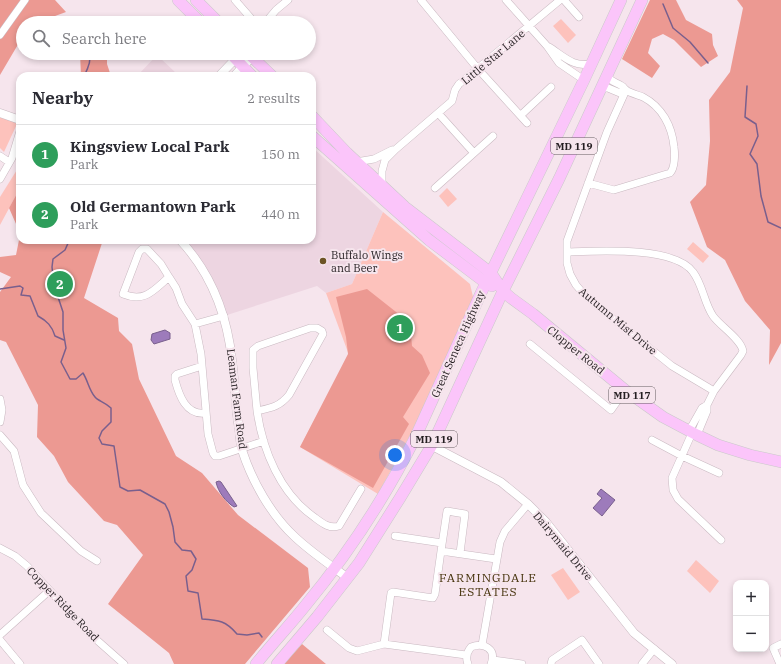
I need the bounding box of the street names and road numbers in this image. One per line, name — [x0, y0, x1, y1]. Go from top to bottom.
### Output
street label: Little Star Lane — [458, 26, 528, 88]
road number: MD 119 — [551, 138, 597, 154]
street label: Autumn Mist Drive — [576, 284, 660, 358]
street label: Great Seneca Highway — [428, 288, 488, 400]
street label: Clopper Road — [544, 323, 608, 378]
street label: Leaman Farm Road — [224, 348, 250, 450]
road number: MD 117 — [609, 387, 655, 403]
road number: MD 119 — [411, 431, 457, 447]
street label: Dairymaid Drive — [530, 509, 596, 583]
street label: Copper Ridge Road — [24, 564, 102, 644]

